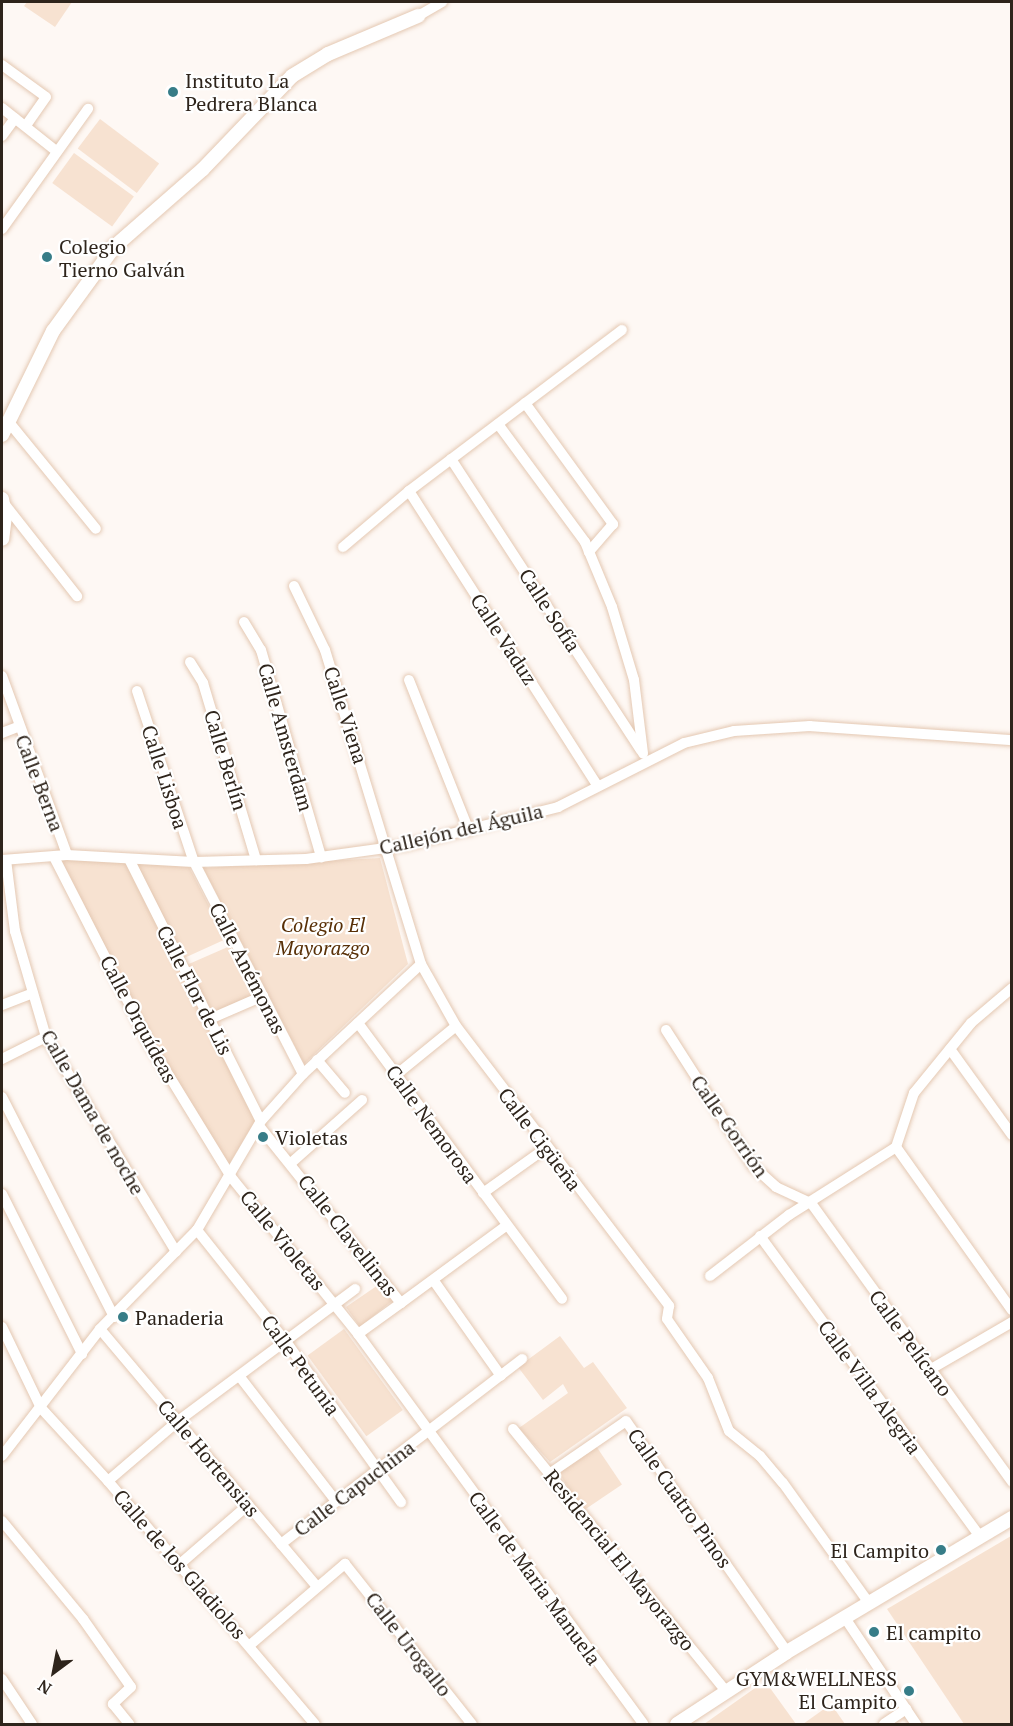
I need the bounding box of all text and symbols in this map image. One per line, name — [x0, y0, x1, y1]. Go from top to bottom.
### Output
place label: Instituto La Pedrera Blanca — [185, 68, 318, 115]
marker: Instituto La Pedrera Blanca — [166, 85, 180, 99]
place label: Colegio Tierno Galván — [59, 234, 185, 281]
marker: Colegio Tierno Galván — [40, 250, 54, 264]
street label: Calle Sofía — [514, 564, 586, 656]
street label: Calle Vaduz — [465, 589, 543, 689]
street label: Calle Amsterdam — [253, 660, 319, 814]
street label: Calle Viena — [319, 663, 373, 767]
street label: Calle Berlín — [199, 707, 253, 813]
street label: Calle Lisboa — [137, 722, 193, 832]
street label: Calle Berna — [11, 731, 69, 835]
street label: Callejón del Águila — [377, 798, 545, 860]
street label: Calle Anémonas — [205, 898, 291, 1038]
park label: Colegio El Mayorazgo — [276, 913, 370, 960]
street label: Calle Flor de Lis — [152, 921, 238, 1059]
street label: Calle Orquídeas — [95, 951, 183, 1087]
street label: Calle Dama de noche — [36, 1025, 150, 1199]
street label: Calle Nemorosa — [381, 1060, 483, 1188]
street label: Calle Gorrión — [686, 1070, 774, 1182]
street label: Calle Cigüeña — [493, 1083, 587, 1195]
place label: Violetas — [275, 1125, 348, 1149]
marker: Violetas — [256, 1130, 270, 1144]
street label: Calle Clavellinas — [293, 1170, 403, 1300]
street label: Calle Violetas — [235, 1185, 331, 1295]
street label: Calle Pelícano — [864, 1285, 958, 1401]
place label: Panaderia — [135, 1305, 224, 1329]
marker: Panaderia — [116, 1310, 130, 1324]
street label: Calle Petunia — [257, 1310, 345, 1420]
street label: Calle Villa Alegria — [813, 1315, 927, 1459]
street label: Calle Hortensias — [153, 1394, 265, 1522]
street label: Calle Cuatro Pinos — [623, 1424, 737, 1572]
street label: Calle Capuchina — [289, 1435, 419, 1541]
street label: Residencial El Mayorazgo — [540, 1465, 700, 1655]
street label: Calle de los Gladiolos — [108, 1484, 252, 1644]
street label: Calle de Maria Manuela — [464, 1486, 606, 1670]
place label: El Campito — [830, 1538, 929, 1562]
marker: El Campito — [934, 1543, 948, 1557]
street label: Calle Urogallo — [361, 1587, 457, 1701]
place label: El campito — [886, 1620, 981, 1644]
marker: El campito — [867, 1625, 881, 1639]
north arrow — [24, 1642, 84, 1702]
place label: GYM&WELLNESS El Campito — [736, 1667, 897, 1714]
text: N — [33, 1675, 55, 1700]
marker: GYM&WELLNESS El Campito — [902, 1684, 916, 1698]

